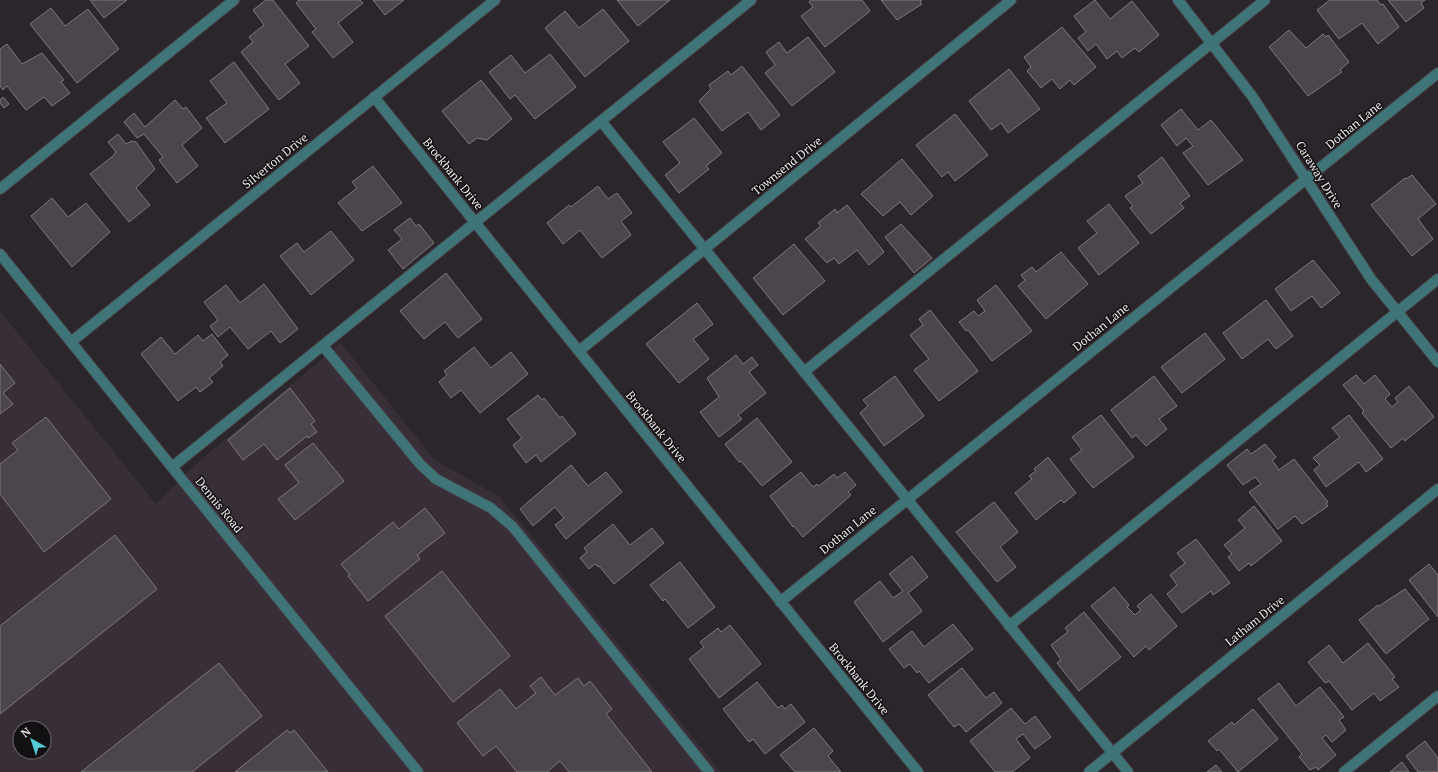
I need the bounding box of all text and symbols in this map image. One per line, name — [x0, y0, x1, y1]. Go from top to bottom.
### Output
street label: Dothan Lane — [1322, 97, 1385, 152]
street label: Silverton Drive — [239, 130, 310, 192]
street label: Townsend Drive — [749, 133, 825, 198]
street label: Brockbank Drive — [420, 135, 487, 213]
street label: Caraway Drive — [1293, 138, 1346, 211]
street label: Dothan Lane — [1069, 299, 1132, 354]
street label: Brockbank Drive — [623, 388, 690, 466]
street label: Dennis Road — [192, 474, 247, 536]
street label: Dothan Lane — [816, 502, 879, 557]
street label: Latham Drive — [1222, 592, 1287, 649]
street label: Brockbank Drive — [826, 640, 893, 718]
north arrow — [12, 720, 52, 760]
text: N — [18, 724, 34, 740]

